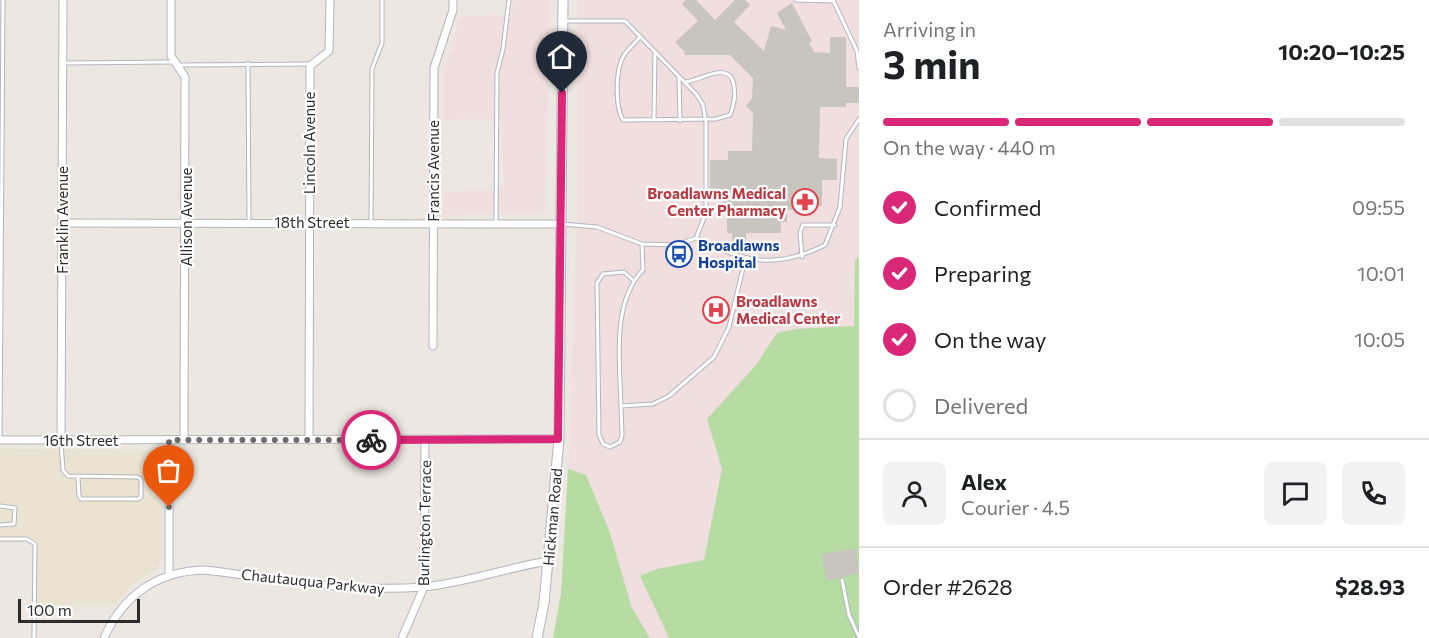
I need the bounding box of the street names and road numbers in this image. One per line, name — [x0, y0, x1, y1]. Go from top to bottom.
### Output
street label: Lincoln Avenue — [300, 92, 318, 194]
street label: Francis Avenue — [424, 120, 442, 222]
street label: Franklin Avenue — [53, 166, 71, 274]
street label: Allison Avenue — [177, 167, 195, 267]
street label: 18th Street — [274, 213, 350, 231]
street label: 16th Street — [43, 431, 119, 449]
street label: Burlington Terrace — [414, 460, 434, 586]
street label: Hickman Road — [539, 467, 565, 567]
street label: Chautauqua Parkway — [240, 565, 386, 598]

